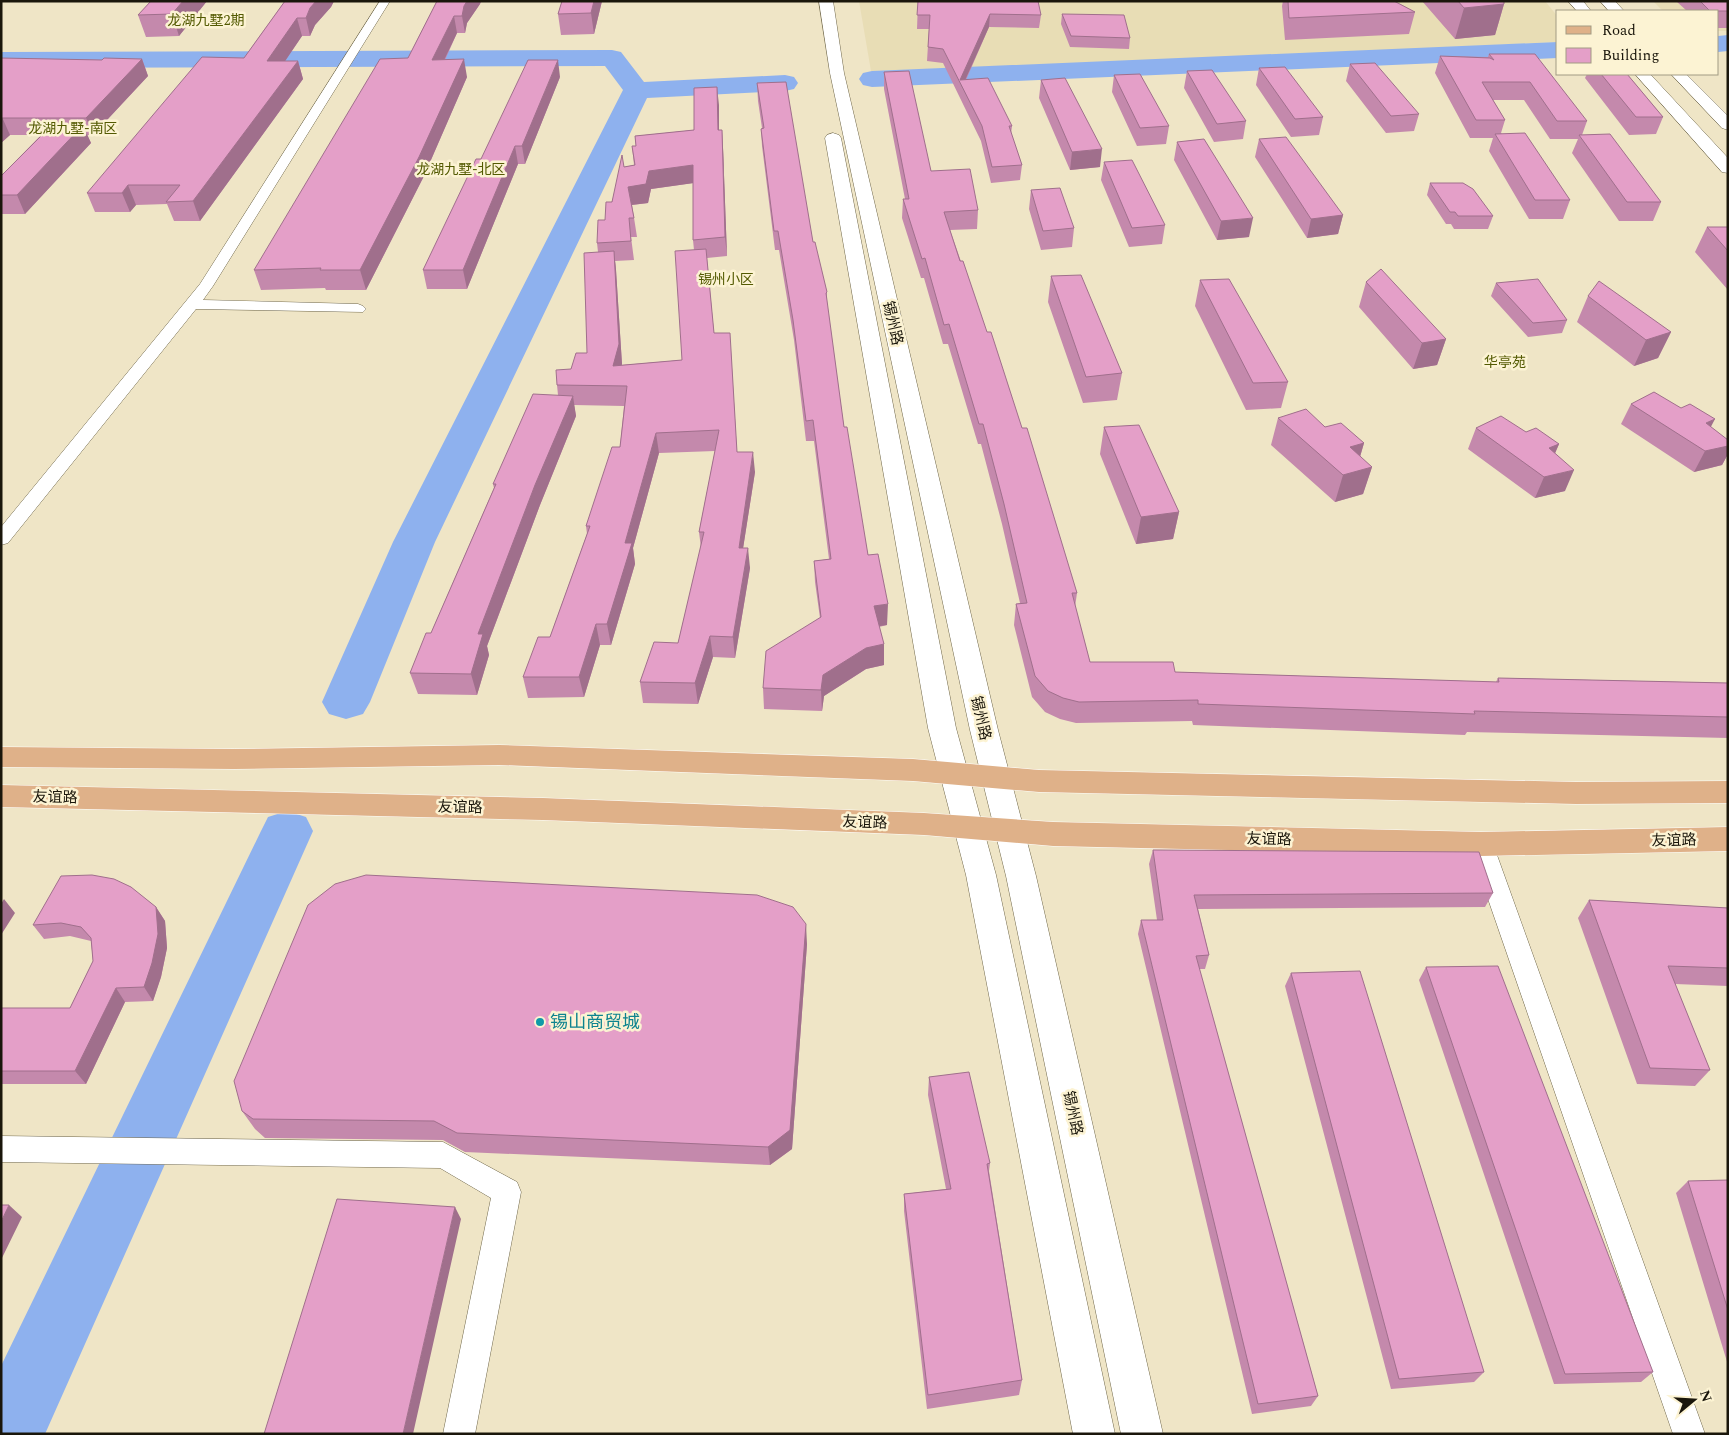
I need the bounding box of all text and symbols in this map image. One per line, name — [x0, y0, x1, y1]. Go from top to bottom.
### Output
district label: 龙湖九墅2期 — [168, 10, 245, 31]
legend — [1556, 10, 1719, 75]
text: Road — [1602, 19, 1636, 42]
text: Building — [1602, 44, 1659, 67]
district label: 龙湖九墅-南区 — [28, 118, 118, 139]
district label: 龙湖九墅-北区 — [416, 159, 506, 180]
district label: 锡州小区 — [698, 269, 754, 290]
street label: 锡州路 — [876, 299, 909, 348]
district label: 华亭苑 — [1484, 352, 1526, 373]
street label: 锡州路 — [964, 694, 997, 743]
street label: 友谊路 — [32, 786, 78, 809]
street label: 友谊路 — [437, 796, 483, 819]
street label: 友谊路 — [842, 810, 888, 835]
street label: 友谊路 — [1246, 828, 1292, 851]
street label: 友谊路 — [1651, 829, 1697, 852]
place label: 锡山商贸城 — [550, 1009, 640, 1036]
marker: 锡山商贸城 — [534, 1016, 546, 1028]
street label: 锡州路 — [1057, 1089, 1088, 1138]
north arrow — [1669, 1375, 1719, 1425]
text: N — [1694, 1387, 1718, 1405]

